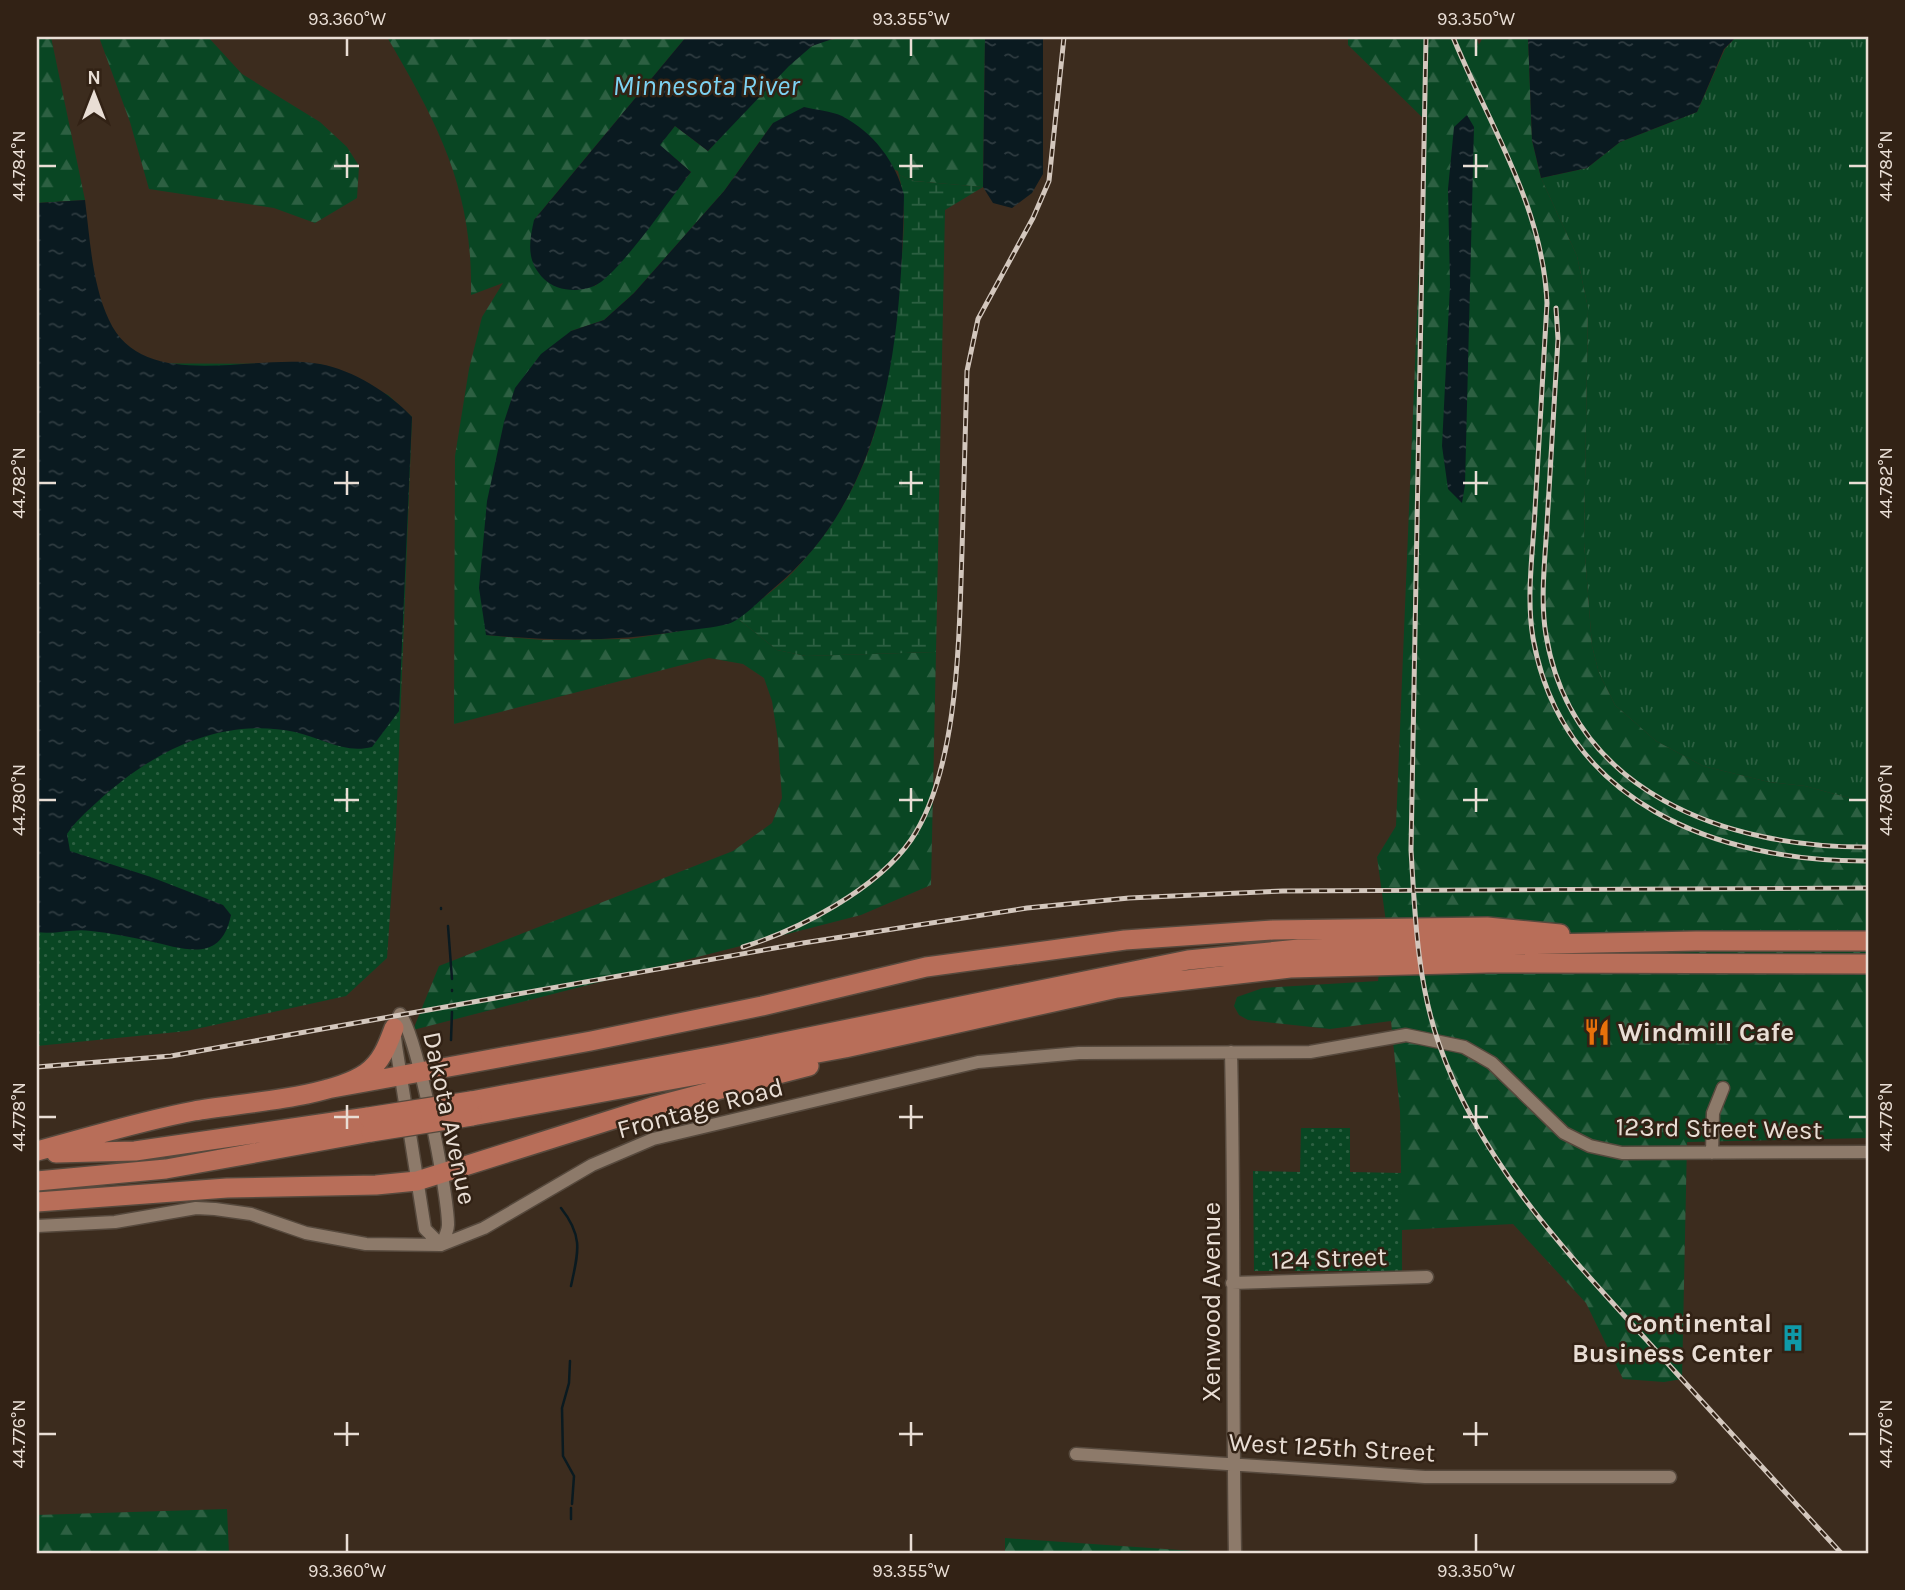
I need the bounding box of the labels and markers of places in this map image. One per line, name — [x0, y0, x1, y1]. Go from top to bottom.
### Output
restaurant icon: Windmill Cafe — [1582, 1017, 1612, 1047]
place label: Windmill Cafe — [1618, 1017, 1794, 1048]
place label: Continental Business Center — [1572, 1308, 1773, 1369]
building icon: Continental Business Center — [1778, 1323, 1808, 1353]

